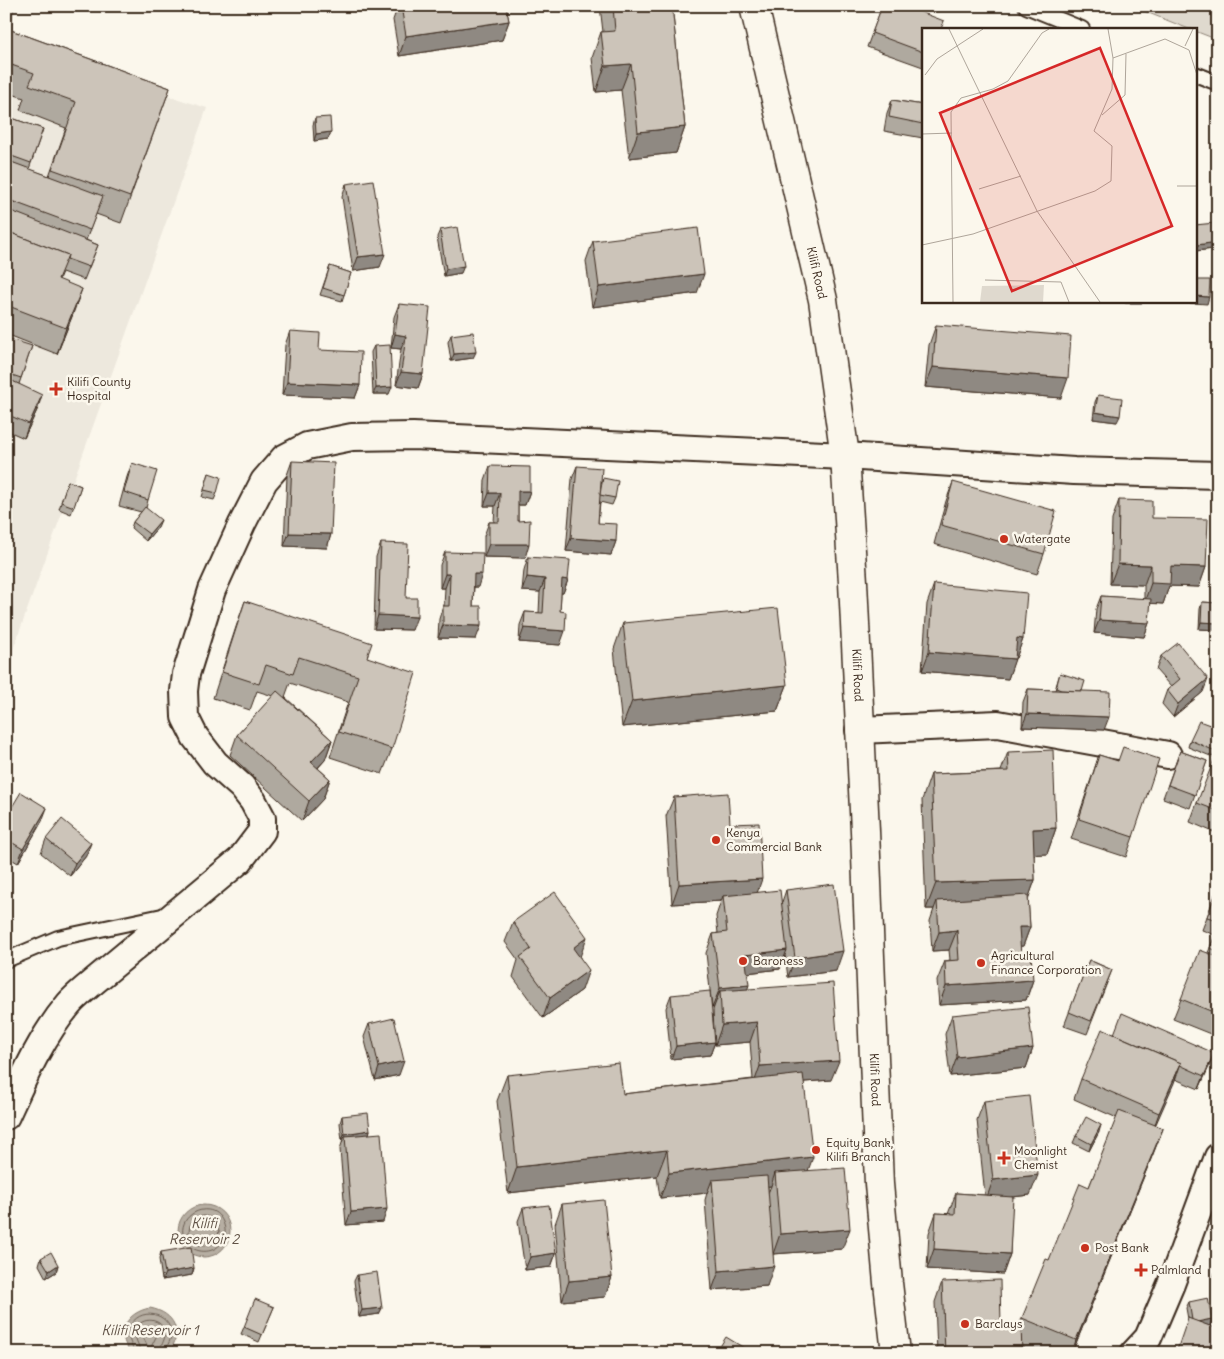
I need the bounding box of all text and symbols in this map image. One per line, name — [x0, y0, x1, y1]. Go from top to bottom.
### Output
inset map — [922, 28, 1196, 302]
street label: Kilifi Road — [804, 245, 830, 300]
place label: Kilifi County Hospital — [67, 374, 131, 403]
marker: Kilifi County Hospital — [49, 382, 63, 396]
place label: Watergate — [1014, 531, 1070, 546]
marker: Watergate — [998, 533, 1010, 545]
street label: Kilifi Road — [849, 648, 867, 702]
place label: Kenya Commercial Bank — [726, 825, 822, 854]
marker: Kenya Commercial Bank — [710, 834, 722, 846]
place label: Agricultural Finance Corporation — [991, 948, 1102, 977]
place label: Baroness — [753, 953, 804, 968]
marker: Baroness — [737, 955, 749, 967]
marker: Agricultural Finance Corporation — [975, 957, 987, 969]
street label: Kilifi Road — [867, 1053, 884, 1107]
place label: Equity Bank, Kilifi Branch — [826, 1135, 893, 1164]
place label: Moonlight Chemist — [1014, 1143, 1067, 1172]
marker: Equity Bank, Kilifi Branch — [810, 1144, 822, 1156]
marker: Moonlight Chemist — [998, 1152, 1010, 1164]
water label: Kilifi Reservoir 2 — [169, 1214, 240, 1248]
place label: Post Bank — [1095, 1240, 1149, 1255]
marker: Post Bank — [1079, 1242, 1091, 1254]
place label: Palmland — [1151, 1262, 1202, 1277]
marker: Palmland — [1135, 1264, 1147, 1276]
place label: Barclays — [975, 1316, 1022, 1331]
marker: Barclays — [959, 1318, 971, 1330]
water label: Kilifi Reservoir 1 — [101, 1321, 200, 1339]

